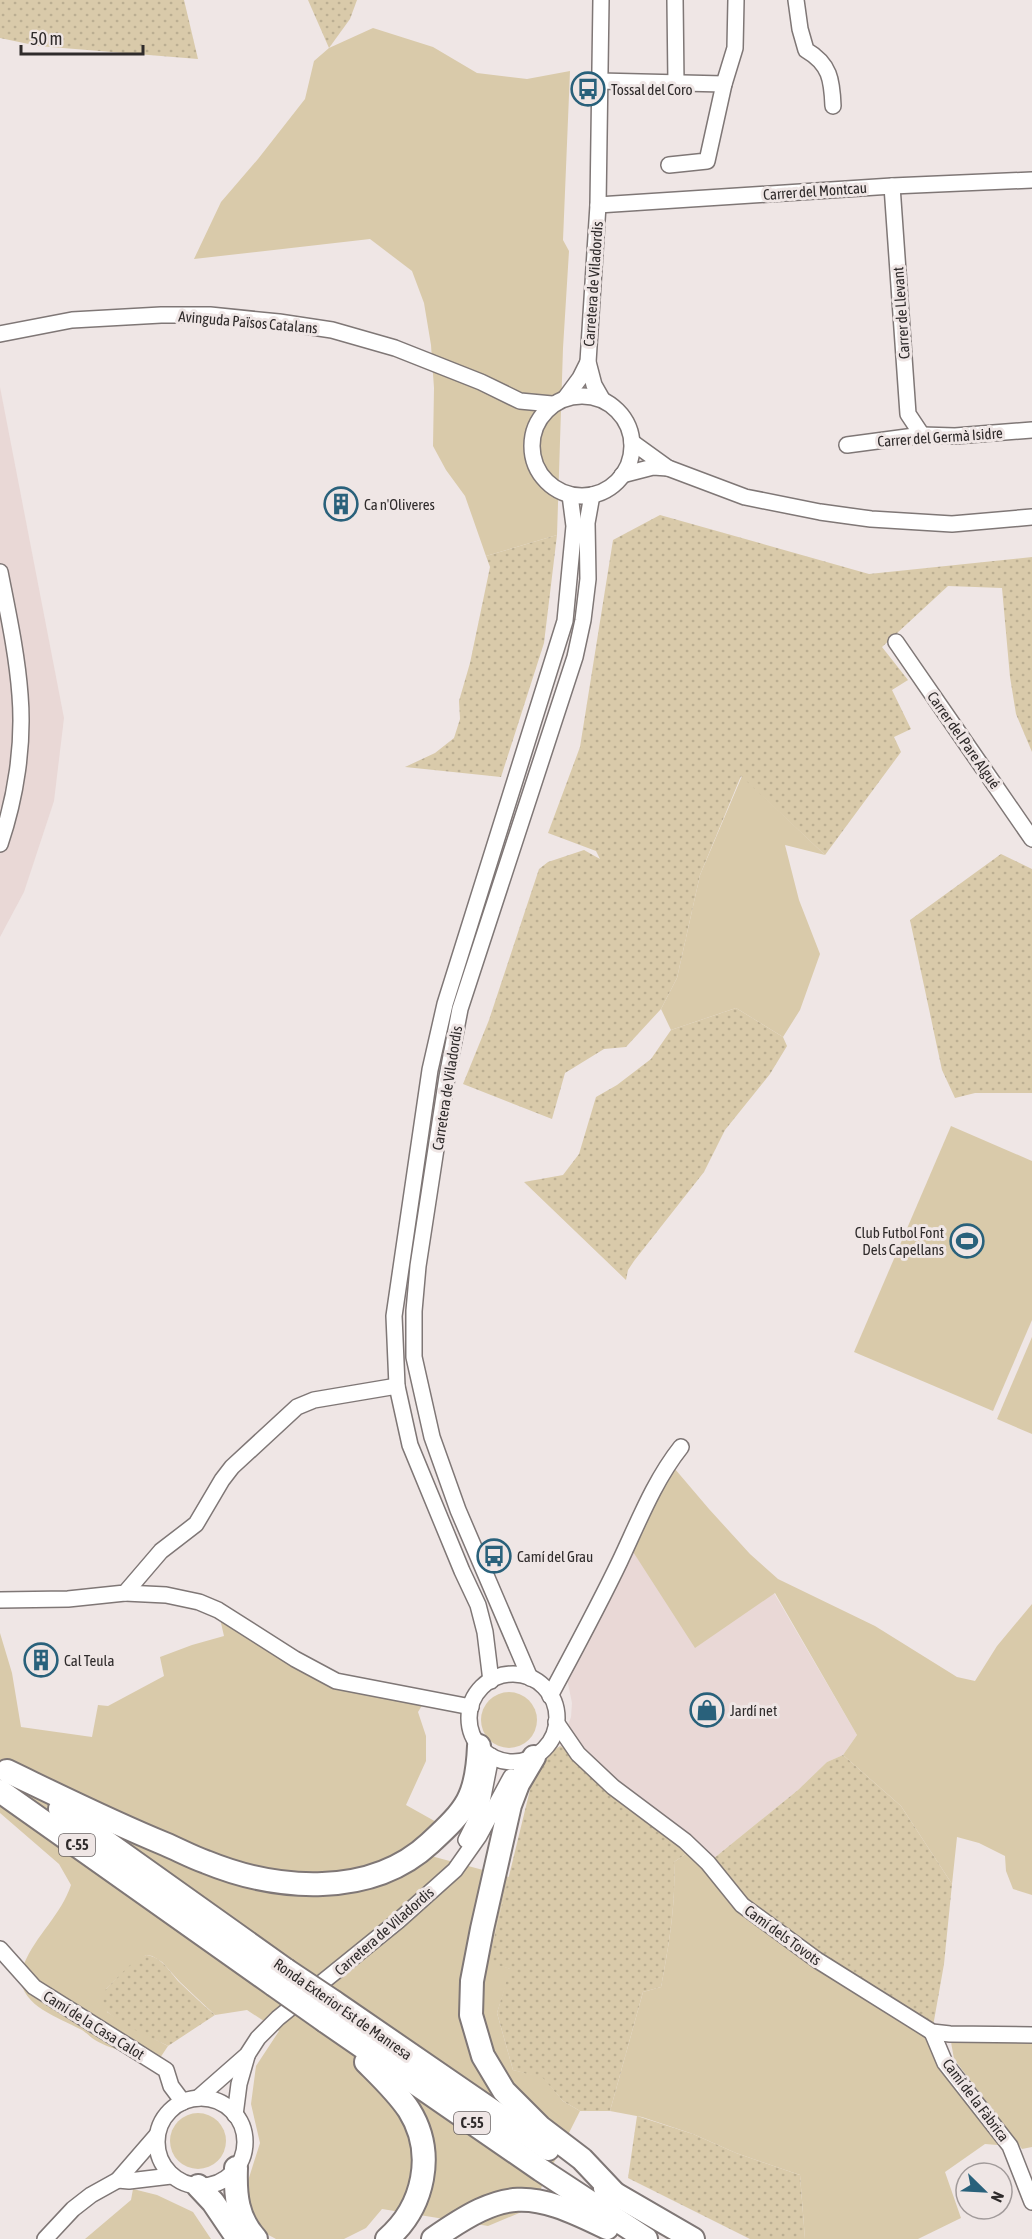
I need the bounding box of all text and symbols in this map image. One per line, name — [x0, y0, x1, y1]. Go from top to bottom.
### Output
scale bar — [21, 18, 142, 56]
text: 50 m — [30, 28, 62, 49]
bus stop icon: Tossal del Coro — [570, 71, 606, 107]
place label: Tossal del Coro — [611, 81, 693, 98]
street label: Carrer del Montcau — [762, 179, 868, 203]
street label: Carretera de Viladordis — [580, 221, 606, 347]
street label: Carrer de Llevant — [889, 266, 913, 360]
street label: Avinguda Països Catalans — [178, 307, 318, 337]
street label: Carrer del Germà Isidre — [877, 424, 1004, 450]
building icon: Ca n'Oliveres — [323, 486, 359, 522]
place label: Ca n'Oliveres — [364, 496, 435, 513]
street label: Carrer del Pare Algué — [924, 688, 1004, 792]
street label: Carretera de Viladordis — [429, 1025, 465, 1151]
sports icon: Club Futbol Font Dels Capellans — [949, 1223, 985, 1259]
place label: Club Futbol Font Dels Capellans — [855, 1224, 944, 1258]
bus stop icon: Camí del Grau — [476, 1538, 512, 1574]
place label: Camí del Grau — [517, 1548, 593, 1565]
building icon: Cal Teula — [23, 1642, 59, 1678]
place label: Cal Teula — [64, 1652, 114, 1669]
shop icon: Jardí net — [689, 1692, 725, 1728]
place label: Jardí net — [730, 1702, 777, 1719]
road number: C-55 — [59, 1834, 95, 1856]
street label: Carretera de Viladordis — [331, 1883, 437, 1979]
street label: Camí dels Tovots — [741, 1902, 825, 1968]
street label: Ronda Exterior Est de Manresa — [271, 1955, 415, 2063]
street label: Camí de la Casa Calot — [40, 1987, 148, 2063]
street label: Camí de la Fàbrica — [939, 2055, 1013, 2145]
road number: C-55 — [454, 2112, 490, 2134]
north arrow — [954, 2161, 1014, 2221]
text: N — [988, 2189, 1008, 2205]

